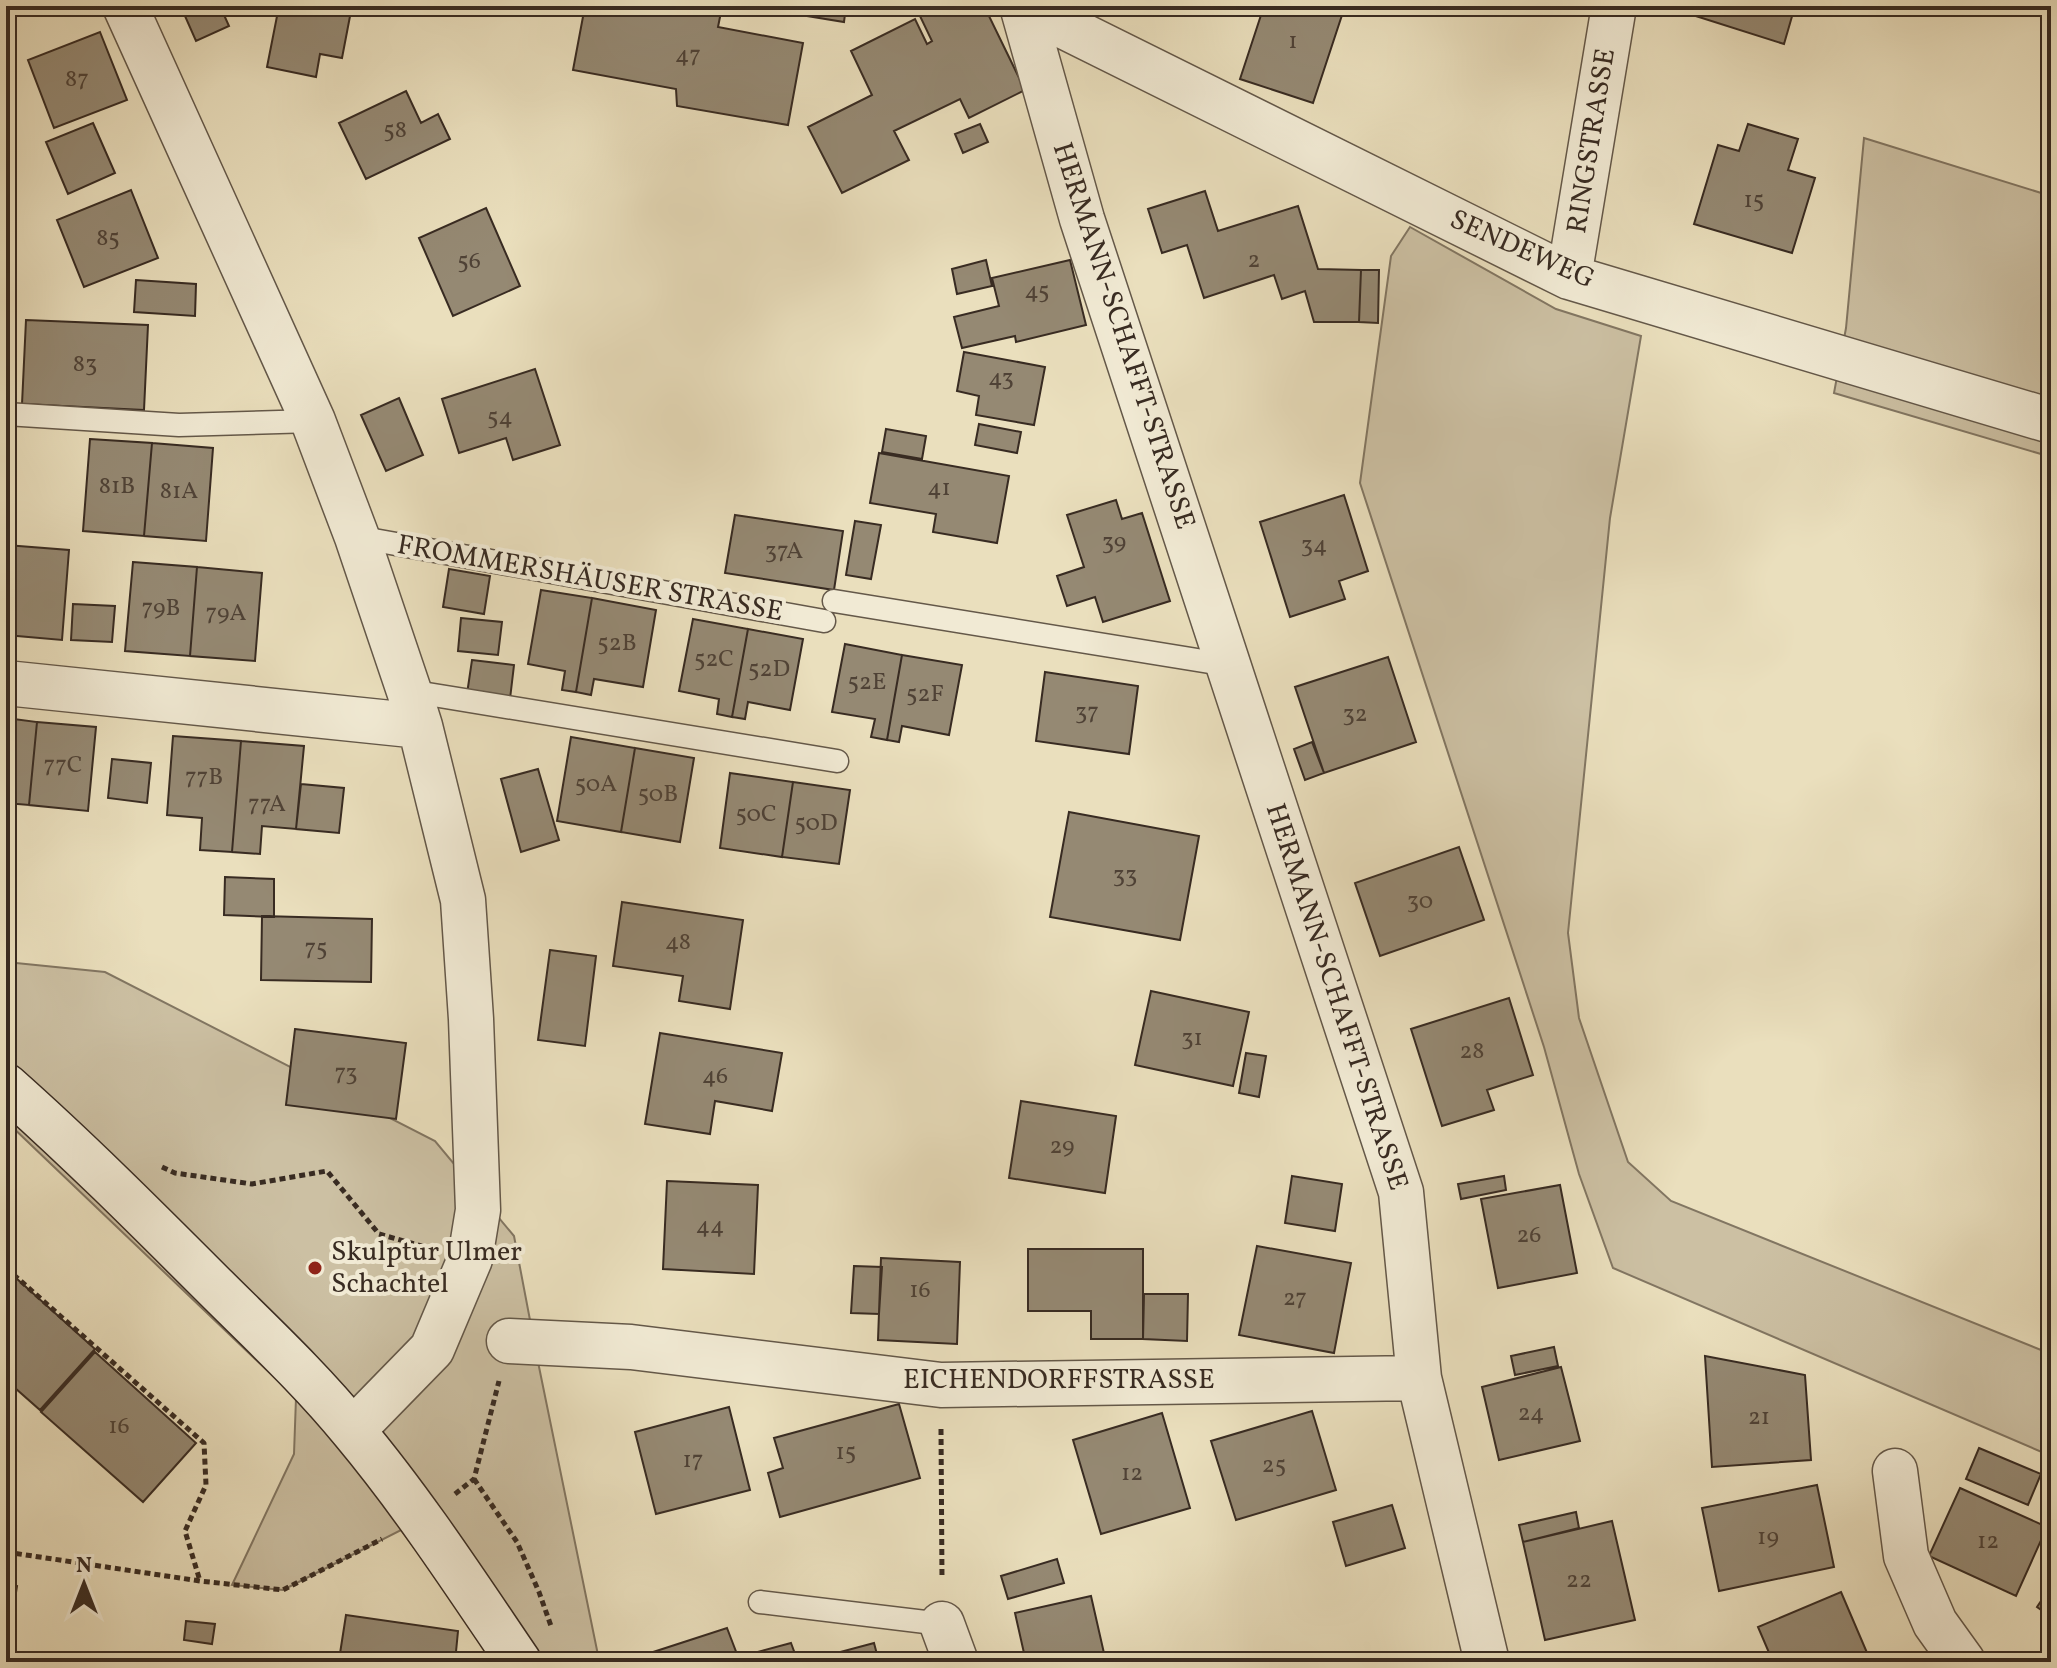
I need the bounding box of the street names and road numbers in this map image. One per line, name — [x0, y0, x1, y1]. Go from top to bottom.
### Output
street label: RINGSTRASSE — [1558, 46, 1626, 236]
street label: HERMANN-SCHAFFT-STRASSE — [1042, 138, 1204, 534]
street label: SENDEWEG — [1443, 201, 1601, 299]
street label: FROMMERSHÄUSER STRASSE — [394, 526, 786, 632]
street label: HERMANN-SCHAFFT-STRASSE — [1255, 799, 1417, 1195]
street label: EICHENDORFFSTRASSE — [903, 1361, 1215, 1400]

